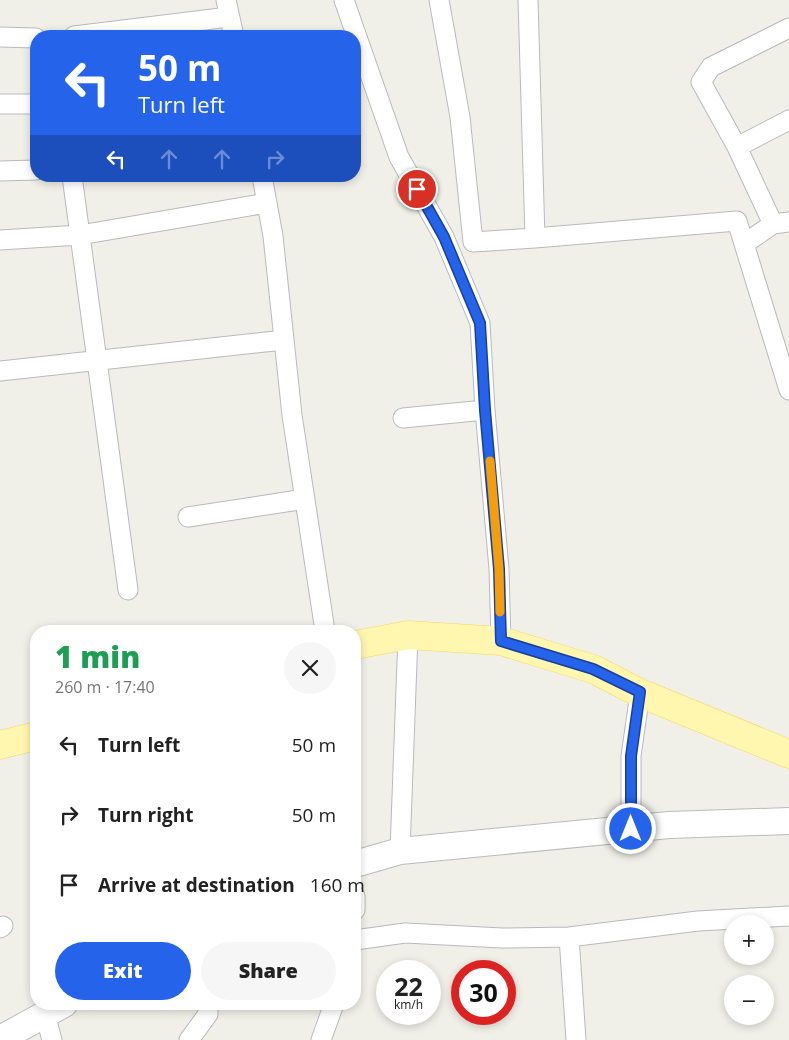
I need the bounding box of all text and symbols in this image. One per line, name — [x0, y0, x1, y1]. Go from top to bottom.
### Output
text: 50 m — [138, 44, 221, 91]
icon: left — [55, 50, 120, 115]
text: Turn left — [138, 89, 225, 119]
icon: left — [102, 145, 130, 173]
icon: ahead — [155, 145, 183, 173]
icon: ahead — [208, 145, 236, 173]
icon: right — [261, 145, 289, 173]
pin — [396, 168, 438, 210]
icon: arrive — [403, 175, 431, 203]
text: 1 min — [55, 636, 140, 677]
button: close — [284, 642, 336, 694]
text: 260 m · 17:40 — [55, 676, 155, 698]
icon: left — [55, 731, 83, 759]
text: Turn left — [98, 732, 180, 758]
text: 50 m — [292, 732, 336, 758]
icon: right — [55, 801, 83, 829]
text: Turn right — [98, 802, 193, 828]
text: 50 m — [292, 802, 336, 828]
position arrow — [604, 802, 656, 854]
icon: arrive — [55, 871, 83, 899]
text: Arrive at destination — [98, 872, 295, 898]
text: 160 m — [310, 872, 365, 898]
map controls — [724, 915, 774, 1025]
button: + — [724, 915, 774, 965]
button: Exit — [55, 942, 191, 1000]
button: Share — [201, 942, 336, 1000]
speed limit sign: 30 — [451, 960, 516, 1025]
text: 22 — [394, 969, 423, 1003]
button: − — [724, 975, 774, 1025]
text: km/h — [394, 996, 423, 1013]

